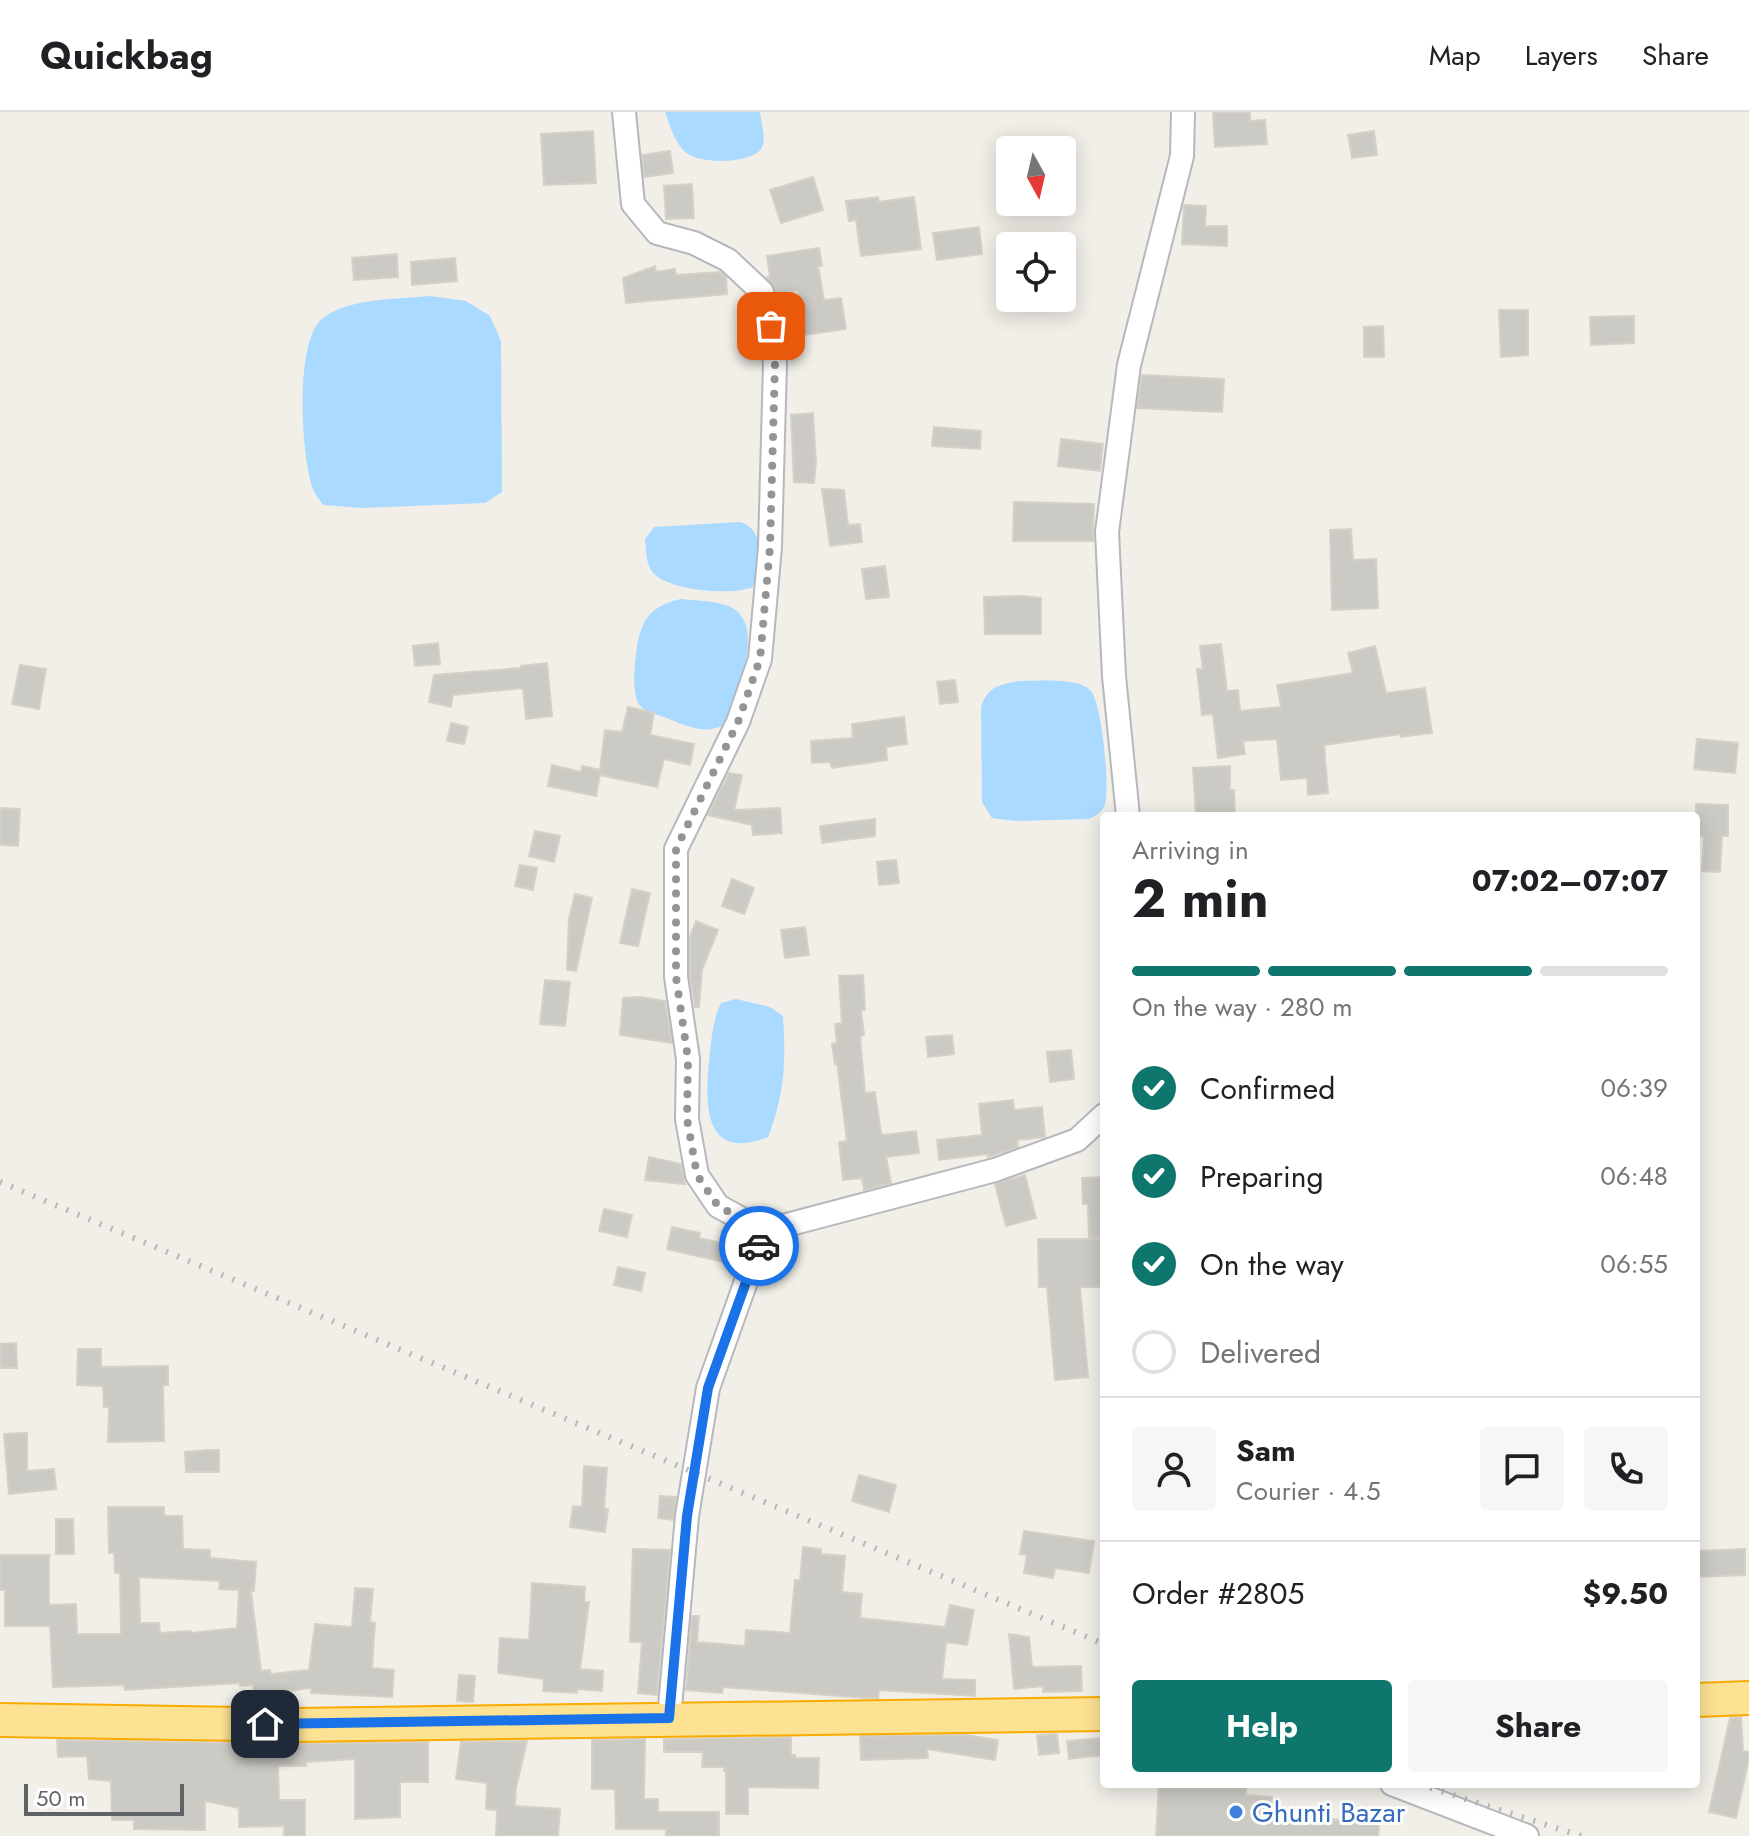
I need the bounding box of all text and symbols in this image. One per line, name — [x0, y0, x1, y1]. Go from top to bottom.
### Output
text: Quickbag — [40, 28, 213, 83]
text: Map — [1429, 35, 1481, 76]
text: Layers — [1525, 35, 1598, 76]
text: Share — [1642, 35, 1709, 76]
north arrow — [996, 136, 1076, 216]
map controls — [996, 136, 1076, 312]
button: locate — [996, 232, 1076, 312]
pin — [737, 292, 805, 360]
icon: bag — [749, 304, 793, 348]
text: Arriving in — [1132, 831, 1249, 869]
text: 07:02–07:07 — [1472, 859, 1668, 902]
text: 2 min — [1132, 861, 1269, 937]
text: On the way · 280 m — [1132, 988, 1353, 1026]
icon: check — [1132, 1066, 1176, 1110]
text: Confirmed — [1200, 1067, 1335, 1110]
text: 06:39 — [1600, 1069, 1668, 1107]
icon: check — [1132, 1154, 1176, 1198]
text: Preparing — [1200, 1155, 1324, 1198]
text: 06:48 — [1600, 1157, 1668, 1195]
courier — [719, 1206, 799, 1286]
icon: car — [737, 1224, 781, 1268]
icon: check — [1132, 1242, 1176, 1286]
text: On the way — [1200, 1243, 1344, 1286]
text: 06:55 — [1600, 1245, 1668, 1283]
text: Delivered — [1200, 1331, 1321, 1374]
button: person — [1132, 1427, 1216, 1511]
button: chat — [1480, 1427, 1564, 1511]
button: phone — [1584, 1427, 1668, 1511]
text: Sam — [1236, 1429, 1296, 1472]
text: Courier · 4.5 — [1236, 1472, 1381, 1510]
text: Order #2805 — [1132, 1572, 1304, 1615]
text: $9.50 — [1583, 1572, 1668, 1615]
button: Help — [1132, 1680, 1392, 1772]
button: Share — [1408, 1680, 1668, 1772]
pin — [231, 1690, 299, 1758]
icon: home — [243, 1702, 287, 1746]
scale bar — [24, 1780, 184, 1816]
text: 50 m — [36, 1782, 85, 1814]
place label: Ghunti Bazar — [1252, 1792, 1406, 1833]
marker: Ghunti Bazar — [1227, 1803, 1245, 1821]

